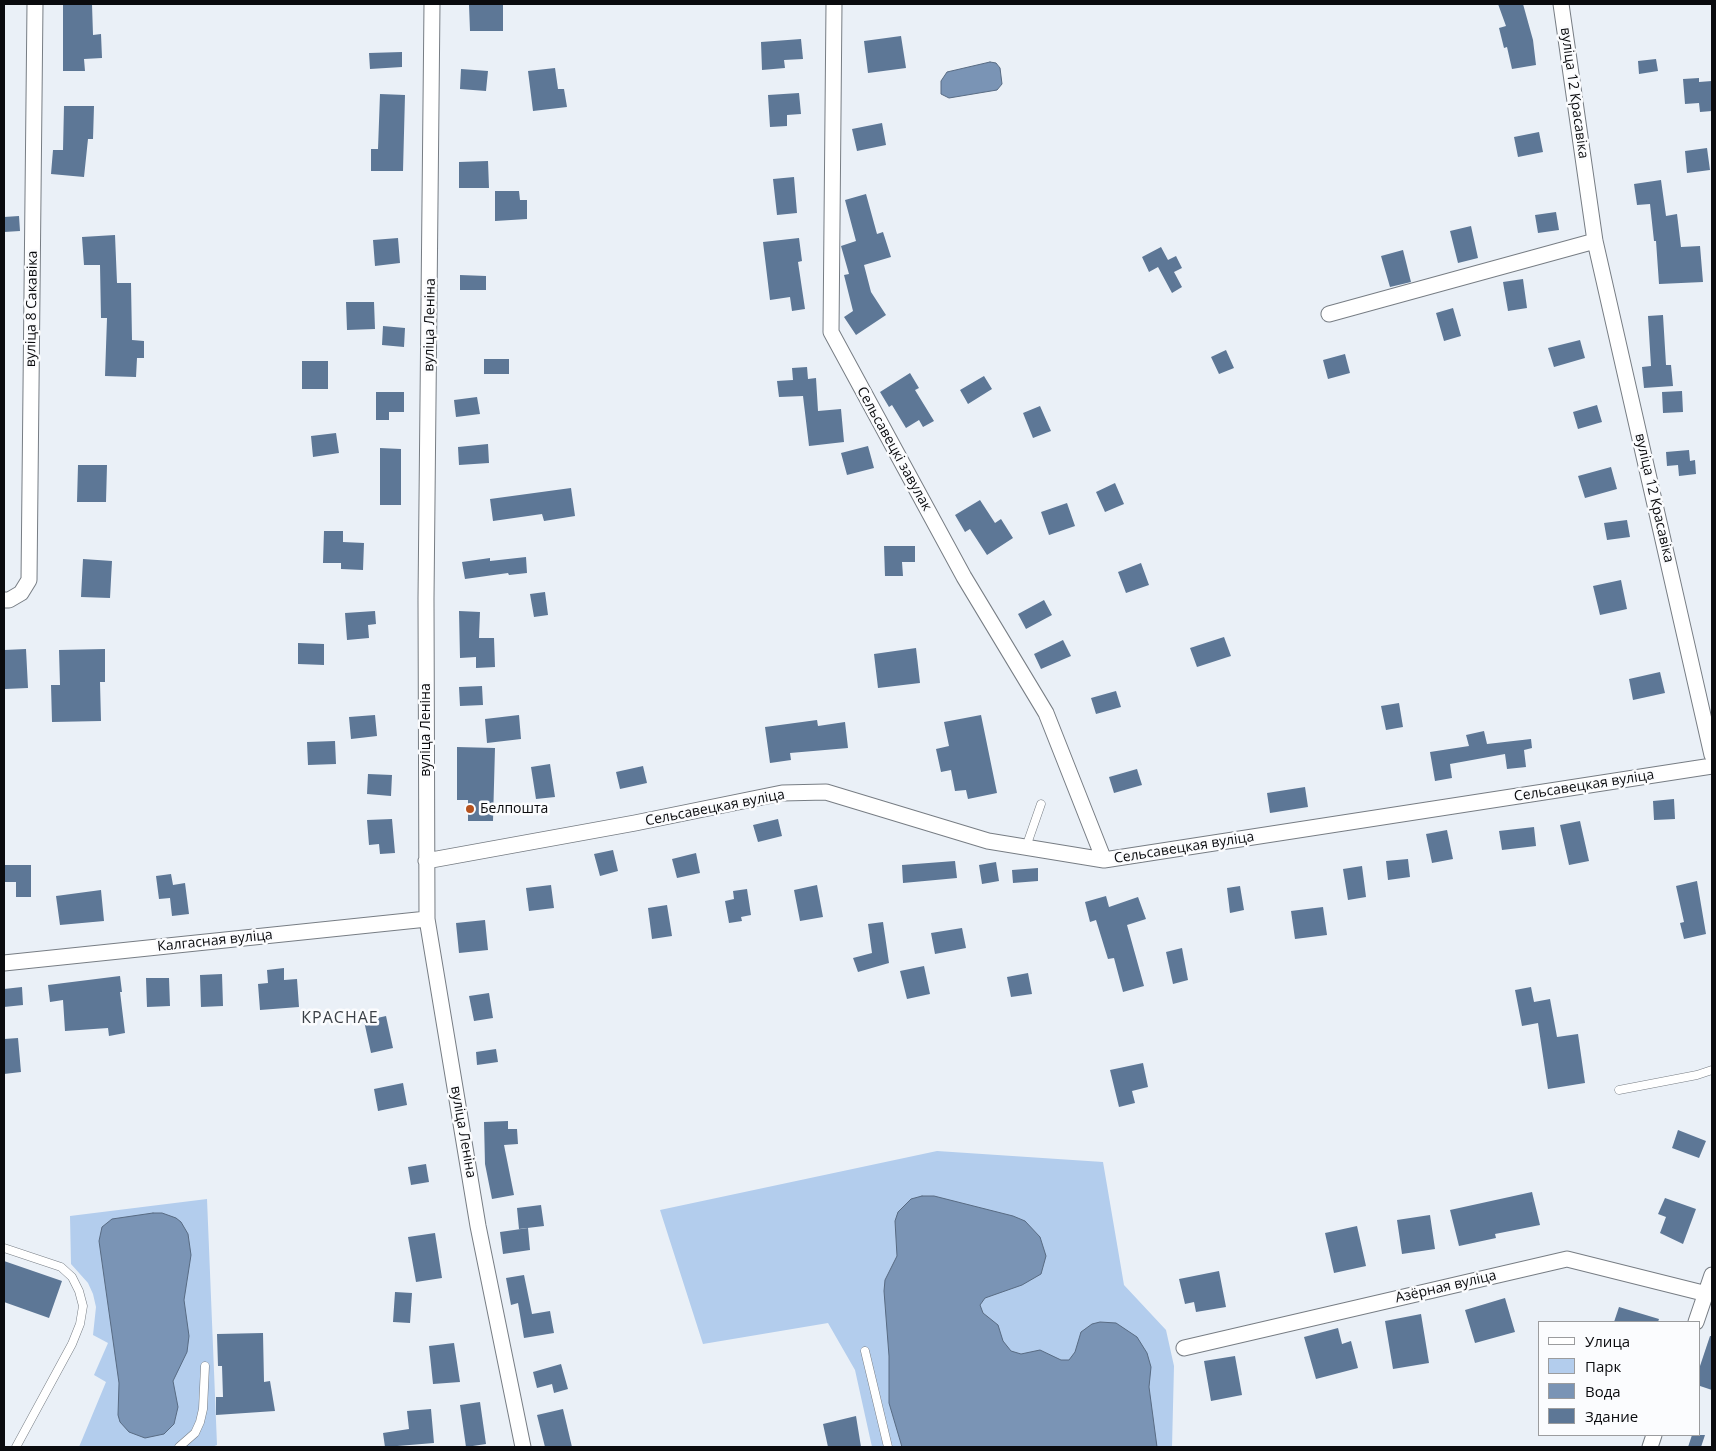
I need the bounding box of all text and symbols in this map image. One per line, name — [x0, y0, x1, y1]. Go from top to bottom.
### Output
street label: вуліца 12 Красавіка — [1556, 26, 1592, 160]
street label: вуліца 8 Сакавіка — [23, 251, 41, 367]
street label: вуліца Леніна — [421, 278, 439, 372]
street label: Сельсавецкі завулак — [853, 384, 935, 514]
street label: вуліца 12 Красавіка — [1631, 432, 1677, 564]
street label: вуліца Леніна — [418, 683, 434, 777]
street label: Сельсавецкая вуліца — [1513, 767, 1655, 805]
street label: Сельсавецкая вуліца — [644, 786, 786, 830]
place label: Белпошта — [480, 801, 548, 817]
marker: Белпошта — [464, 803, 476, 815]
street label: Сельсавецкая вуліца — [1113, 829, 1255, 867]
street label: Калгасная вуліца — [156, 927, 274, 955]
district label: КРАСНАЕ — [300, 1008, 380, 1028]
street label: вуліца Леніна — [447, 1084, 479, 1180]
street label: Азёрная вуліца — [1394, 1267, 1498, 1307]
legend — [1538, 1321, 1701, 1436]
text: Улица — [1585, 1331, 1630, 1351]
text: Парк — [1585, 1356, 1621, 1376]
text: Вода — [1585, 1381, 1621, 1401]
text: Здание — [1585, 1406, 1638, 1426]

